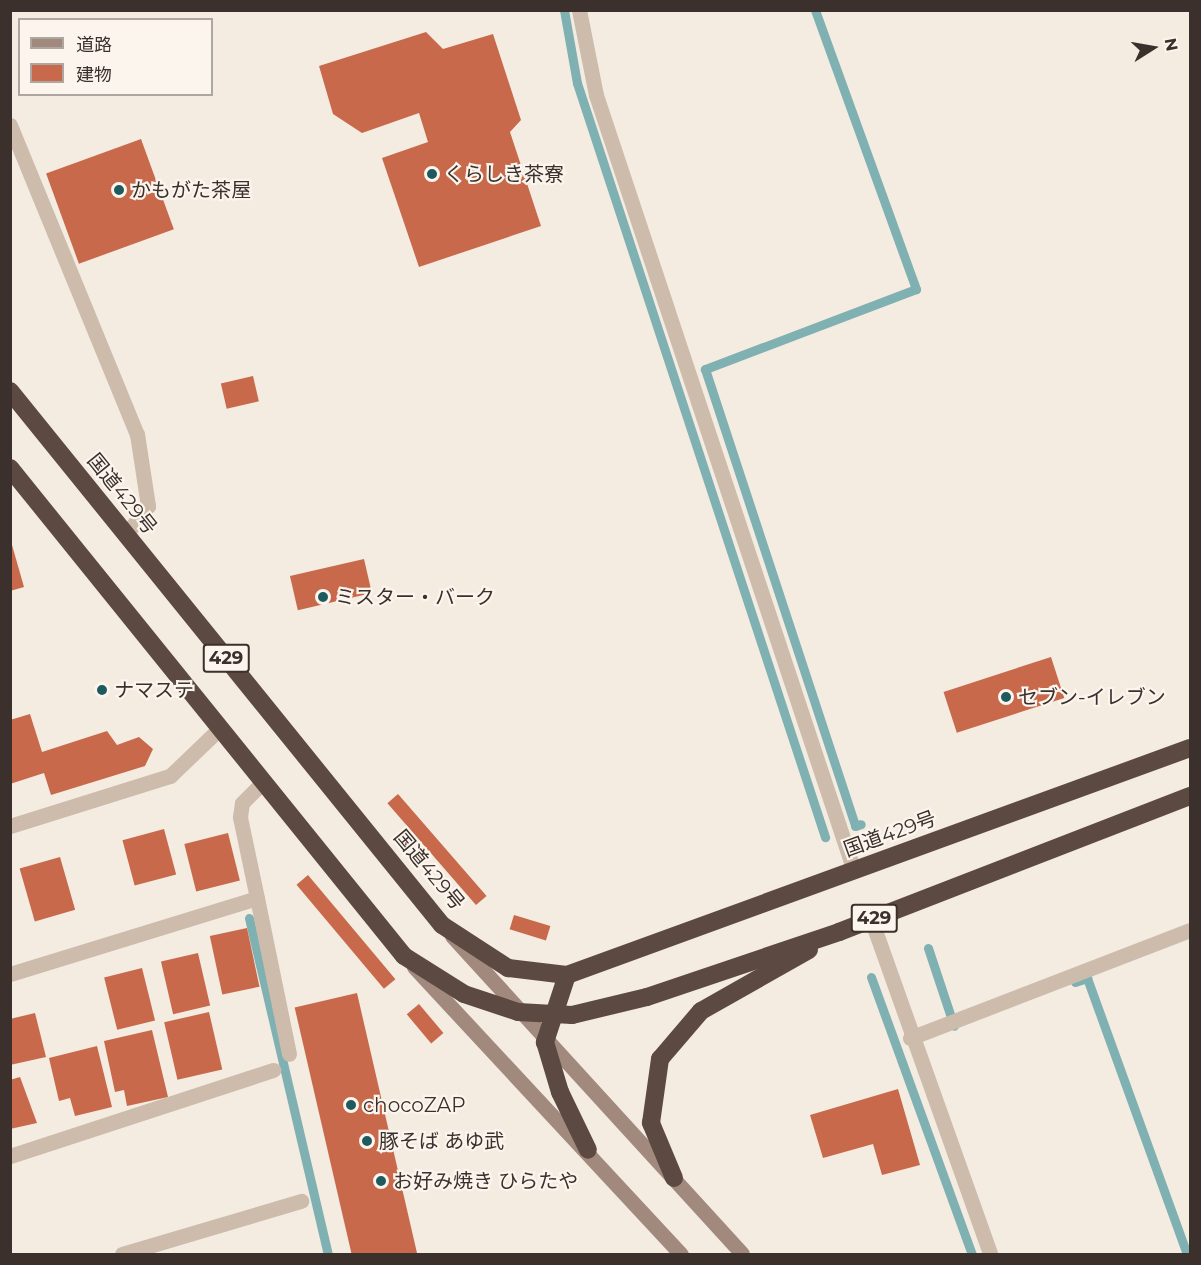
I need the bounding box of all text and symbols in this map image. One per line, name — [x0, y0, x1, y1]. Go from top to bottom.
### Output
legend — [18, 18, 213, 96]
north arrow — [1123, 18, 1183, 78]
text: 道路 — [76, 34, 112, 56]
text: N — [1161, 36, 1182, 53]
text: 建物 — [76, 64, 112, 86]
place label: くらしき茶寮 — [444, 162, 564, 186]
marker: くらしき茶寮 — [425, 167, 439, 181]
place label: かもがた茶屋 — [131, 178, 251, 202]
marker: かもがた茶屋 — [112, 183, 126, 197]
street label: 国道429号 — [82, 449, 162, 539]
place label: ミスター・バーク — [335, 585, 495, 609]
marker: ミスター・バーク — [316, 590, 330, 604]
road number: 429 — [202, 643, 250, 673]
place label: ナマステ — [114, 678, 194, 702]
marker: ナマステ — [95, 683, 109, 697]
place label: セブン-イレブン — [1018, 685, 1166, 709]
marker: セブン-イレブン — [999, 690, 1013, 704]
street label: 国道429号 — [840, 806, 940, 862]
street label: 国道429号 — [389, 825, 469, 915]
road number: 429 — [850, 903, 898, 933]
place label: chocoZAP — [363, 1093, 466, 1117]
marker: chocoZAP — [344, 1098, 358, 1112]
place label: 豚そば あゆ武 — [379, 1129, 504, 1153]
marker: 豚そば あゆ武 — [360, 1134, 374, 1148]
place label: お好み焼き ひらたや — [393, 1169, 578, 1193]
marker: お好み焼き ひらたや — [374, 1174, 388, 1188]

